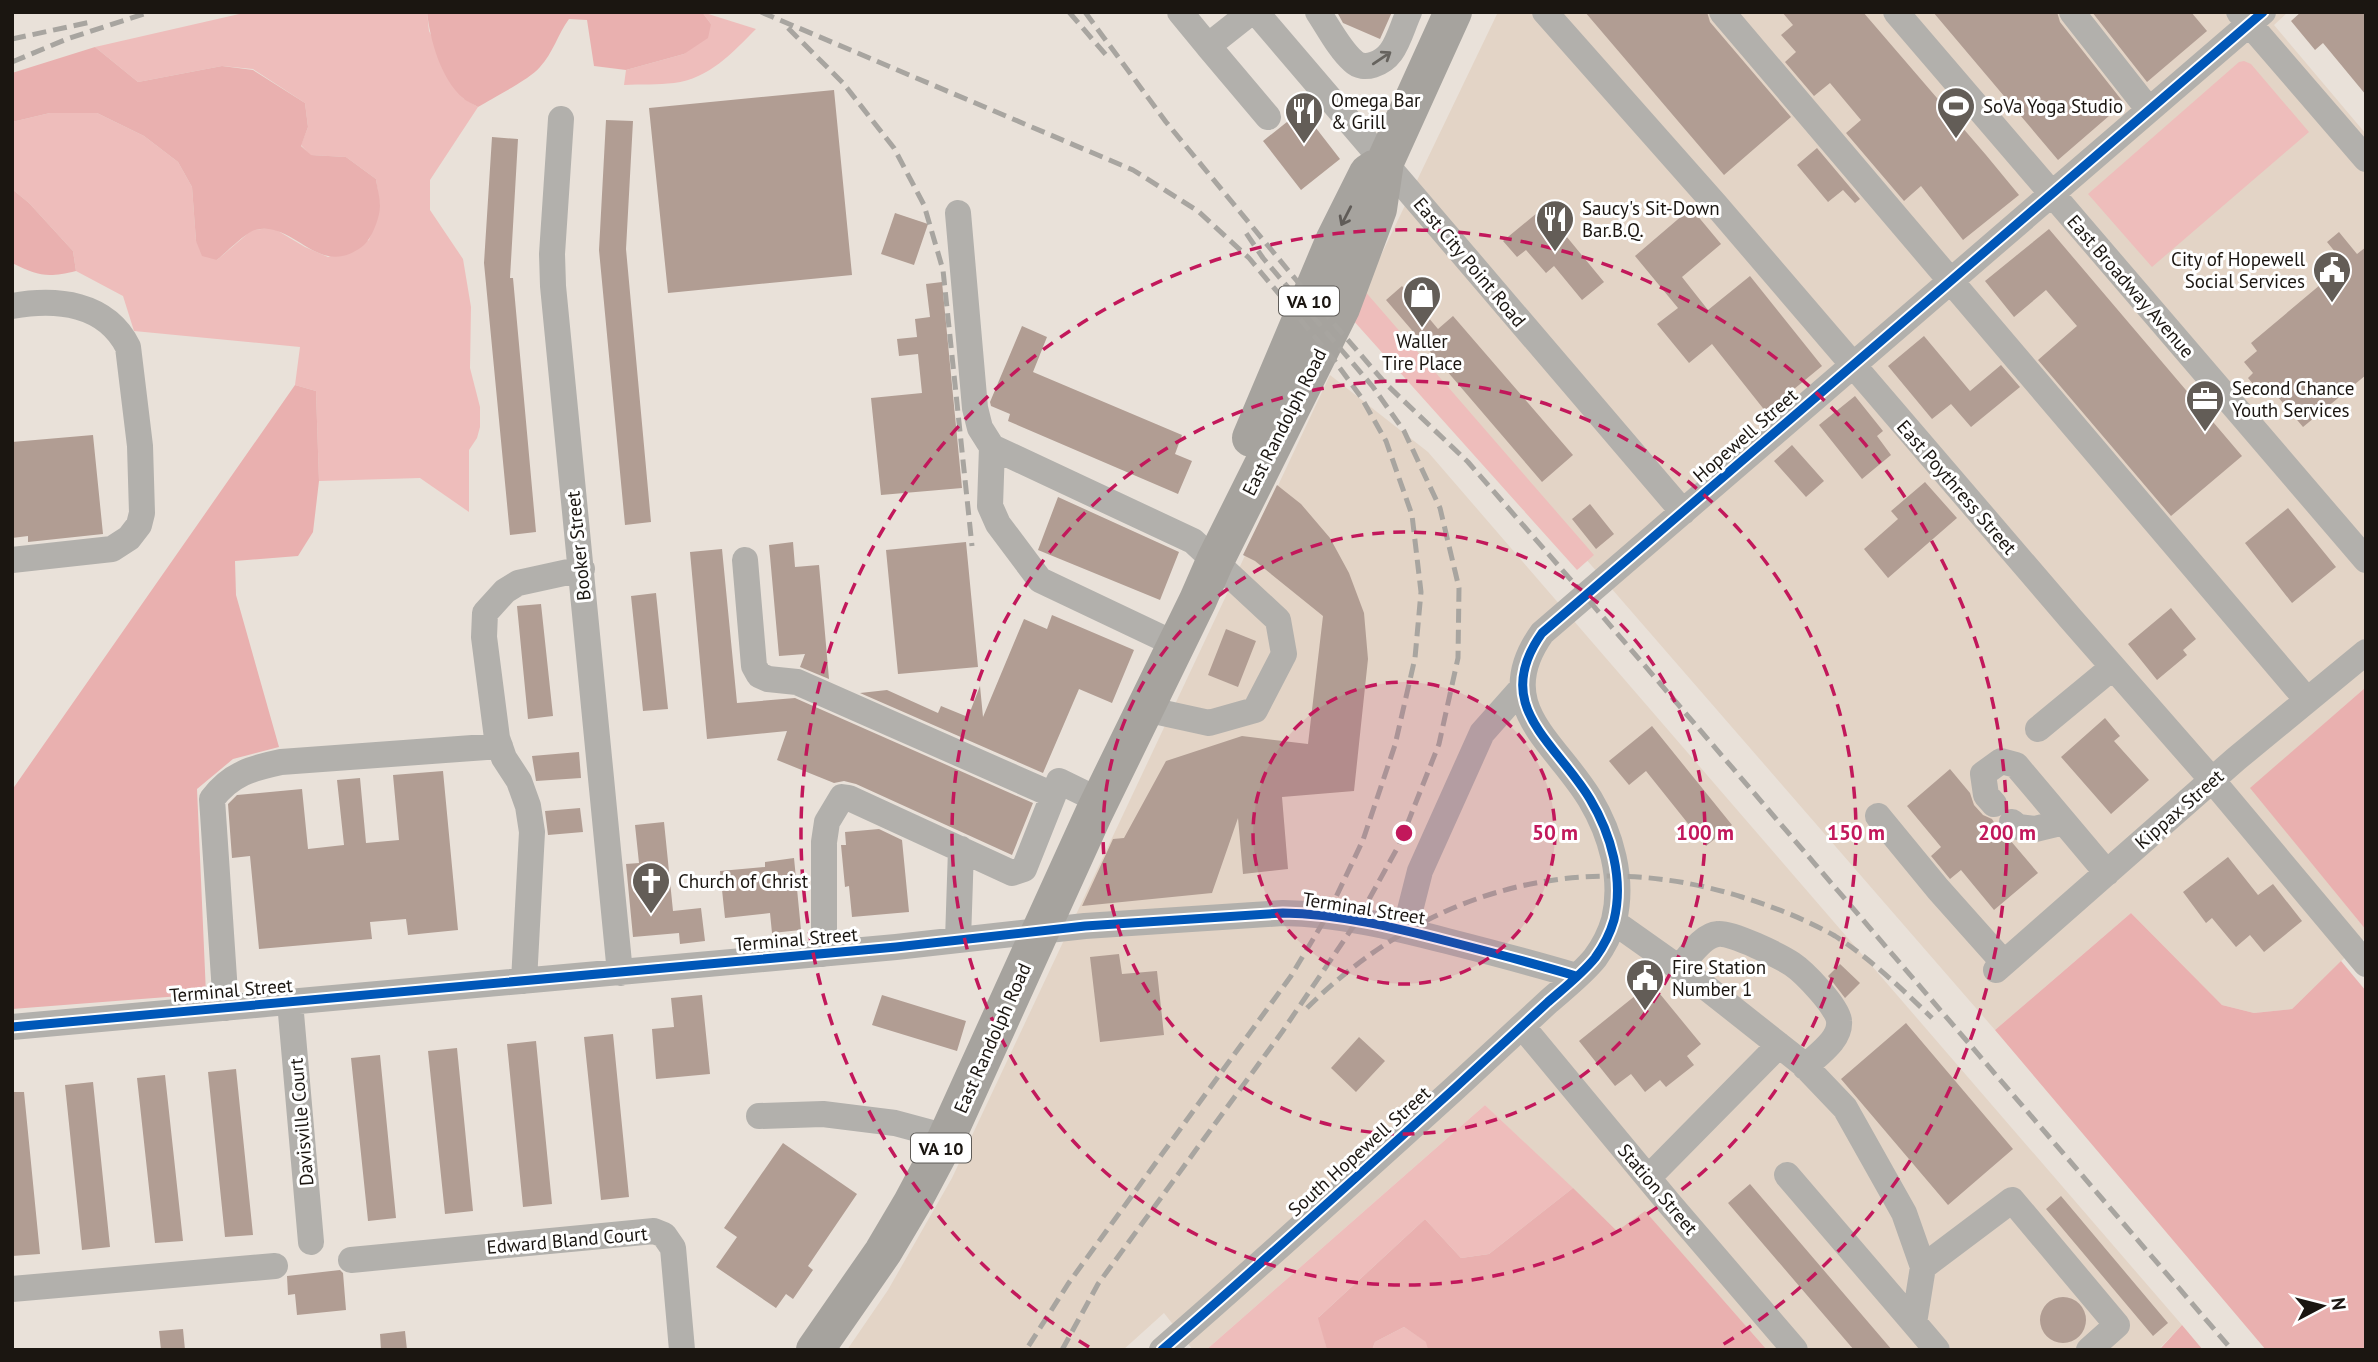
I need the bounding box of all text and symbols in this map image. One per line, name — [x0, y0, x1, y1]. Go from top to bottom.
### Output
one-way arrow — [1371, 51, 1391, 66]
sports icon: SoVa Yoga Studio — [1935, 85, 1977, 140]
place label: Omega Bar & Grill — [1331, 88, 1421, 134]
restaurant icon: Omega Bar & Grill — [1283, 90, 1325, 145]
place label: SoVa Yoga Studio — [1983, 94, 2123, 118]
street label: East City Point Road — [1409, 192, 1531, 332]
place label: Saucy's Sit-Down Bar.B.Q. — [1582, 196, 1720, 242]
restaurant icon: Saucy's Sit-Down Bar.B.Q. — [1534, 198, 1576, 253]
one-way arrow — [1339, 205, 1353, 226]
street label: East Broadway Avenue — [2062, 209, 2200, 363]
place label: City of Hopewell Social Services — [2171, 247, 2305, 293]
public building icon: City of Hopewell Social Services — [2311, 249, 2353, 304]
shop icon: Waller Tire Place — [1401, 274, 1443, 329]
road number: VA 10 — [1279, 286, 1339, 316]
place label: Waller Tire Place — [1382, 329, 1462, 375]
street label: East Randolph Road — [1237, 344, 1331, 500]
place label: Second Chance Youth Services — [2232, 376, 2354, 422]
office icon: Second Chance Youth Services — [2184, 378, 2226, 433]
street label: Hopewell Street — [1688, 383, 1803, 487]
street label: East Poythress Street — [1892, 415, 2022, 560]
street label: Booker Street — [560, 489, 596, 602]
street label: Kippax Street — [2130, 764, 2229, 854]
text: 50 m — [1532, 819, 1578, 846]
text: 100 m — [1676, 819, 1734, 846]
text: 150 m — [1827, 819, 1885, 846]
text: 200 m — [1978, 819, 2036, 846]
centre of rings — [1392, 821, 1416, 845]
church icon: Church of Christ — [630, 860, 672, 915]
place label: Church of Christ — [678, 869, 809, 893]
street label: Terminal Street — [1301, 886, 1428, 930]
street label: Terminal Street — [733, 922, 859, 956]
place label: Fire Station Number 1 — [1672, 955, 1766, 1001]
public building icon: Fire Station Number 1 — [1624, 957, 1666, 1012]
street label: East Randolph Road — [948, 959, 1036, 1117]
street label: Terminal Street — [168, 973, 294, 1007]
street label: Davisville Court — [283, 1057, 319, 1187]
street label: South Hopewell Street — [1283, 1080, 1436, 1221]
road number: VA 10 — [911, 1134, 971, 1162]
street label: Station Street — [1613, 1139, 1703, 1240]
street label: Edward Bland Court — [486, 1221, 649, 1259]
north arrow — [2287, 1271, 2357, 1341]
text: N — [2326, 1296, 2352, 1312]

